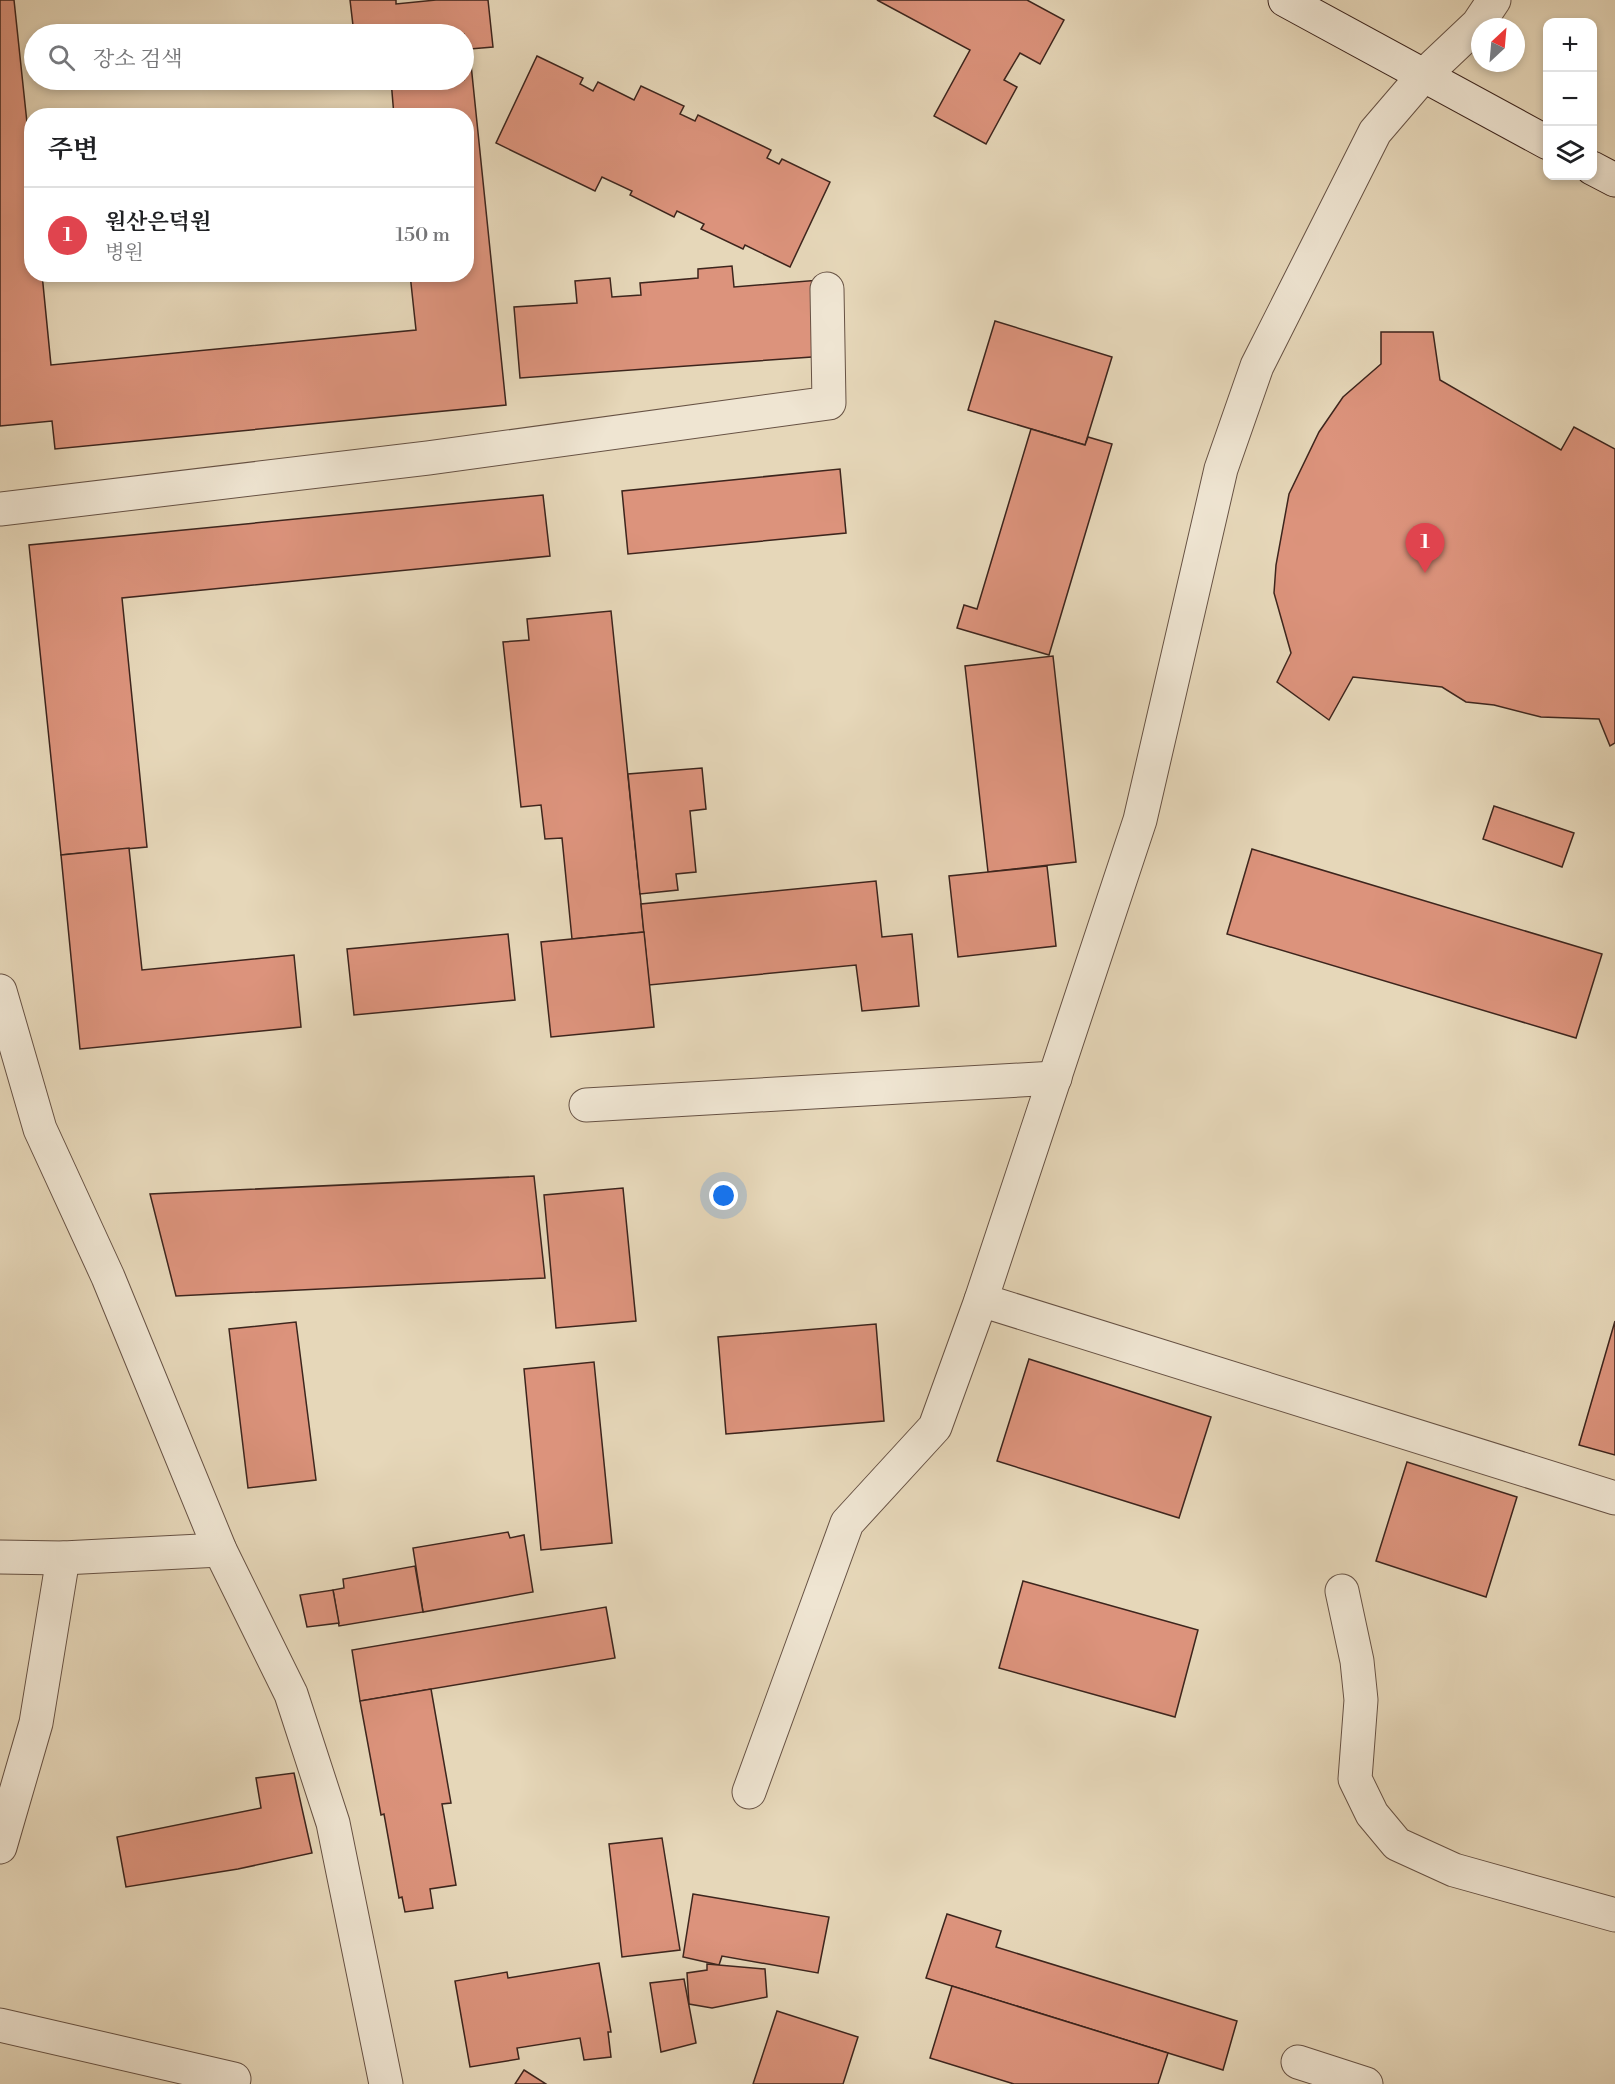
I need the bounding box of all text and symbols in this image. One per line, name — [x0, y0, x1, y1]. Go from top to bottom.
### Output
north arrow — [1471, 18, 1525, 72]
map controls — [1543, 18, 1597, 180]
button: + — [1543, 18, 1597, 72]
search box — [24, 24, 474, 90]
icon: search — [45, 41, 78, 74]
text: 장소 검색 — [93, 46, 183, 73]
button: − — [1543, 72, 1597, 126]
button: layers — [1543, 126, 1597, 180]
text: 주변 — [48, 134, 98, 166]
text: 원산은덕원 — [105, 209, 211, 236]
text: 1 — [63, 223, 72, 248]
text: 150 m — [395, 223, 450, 248]
text: 병원 — [105, 241, 144, 266]
pin: 1 — [1406, 524, 1444, 573]
your location — [709, 1181, 738, 1210]

